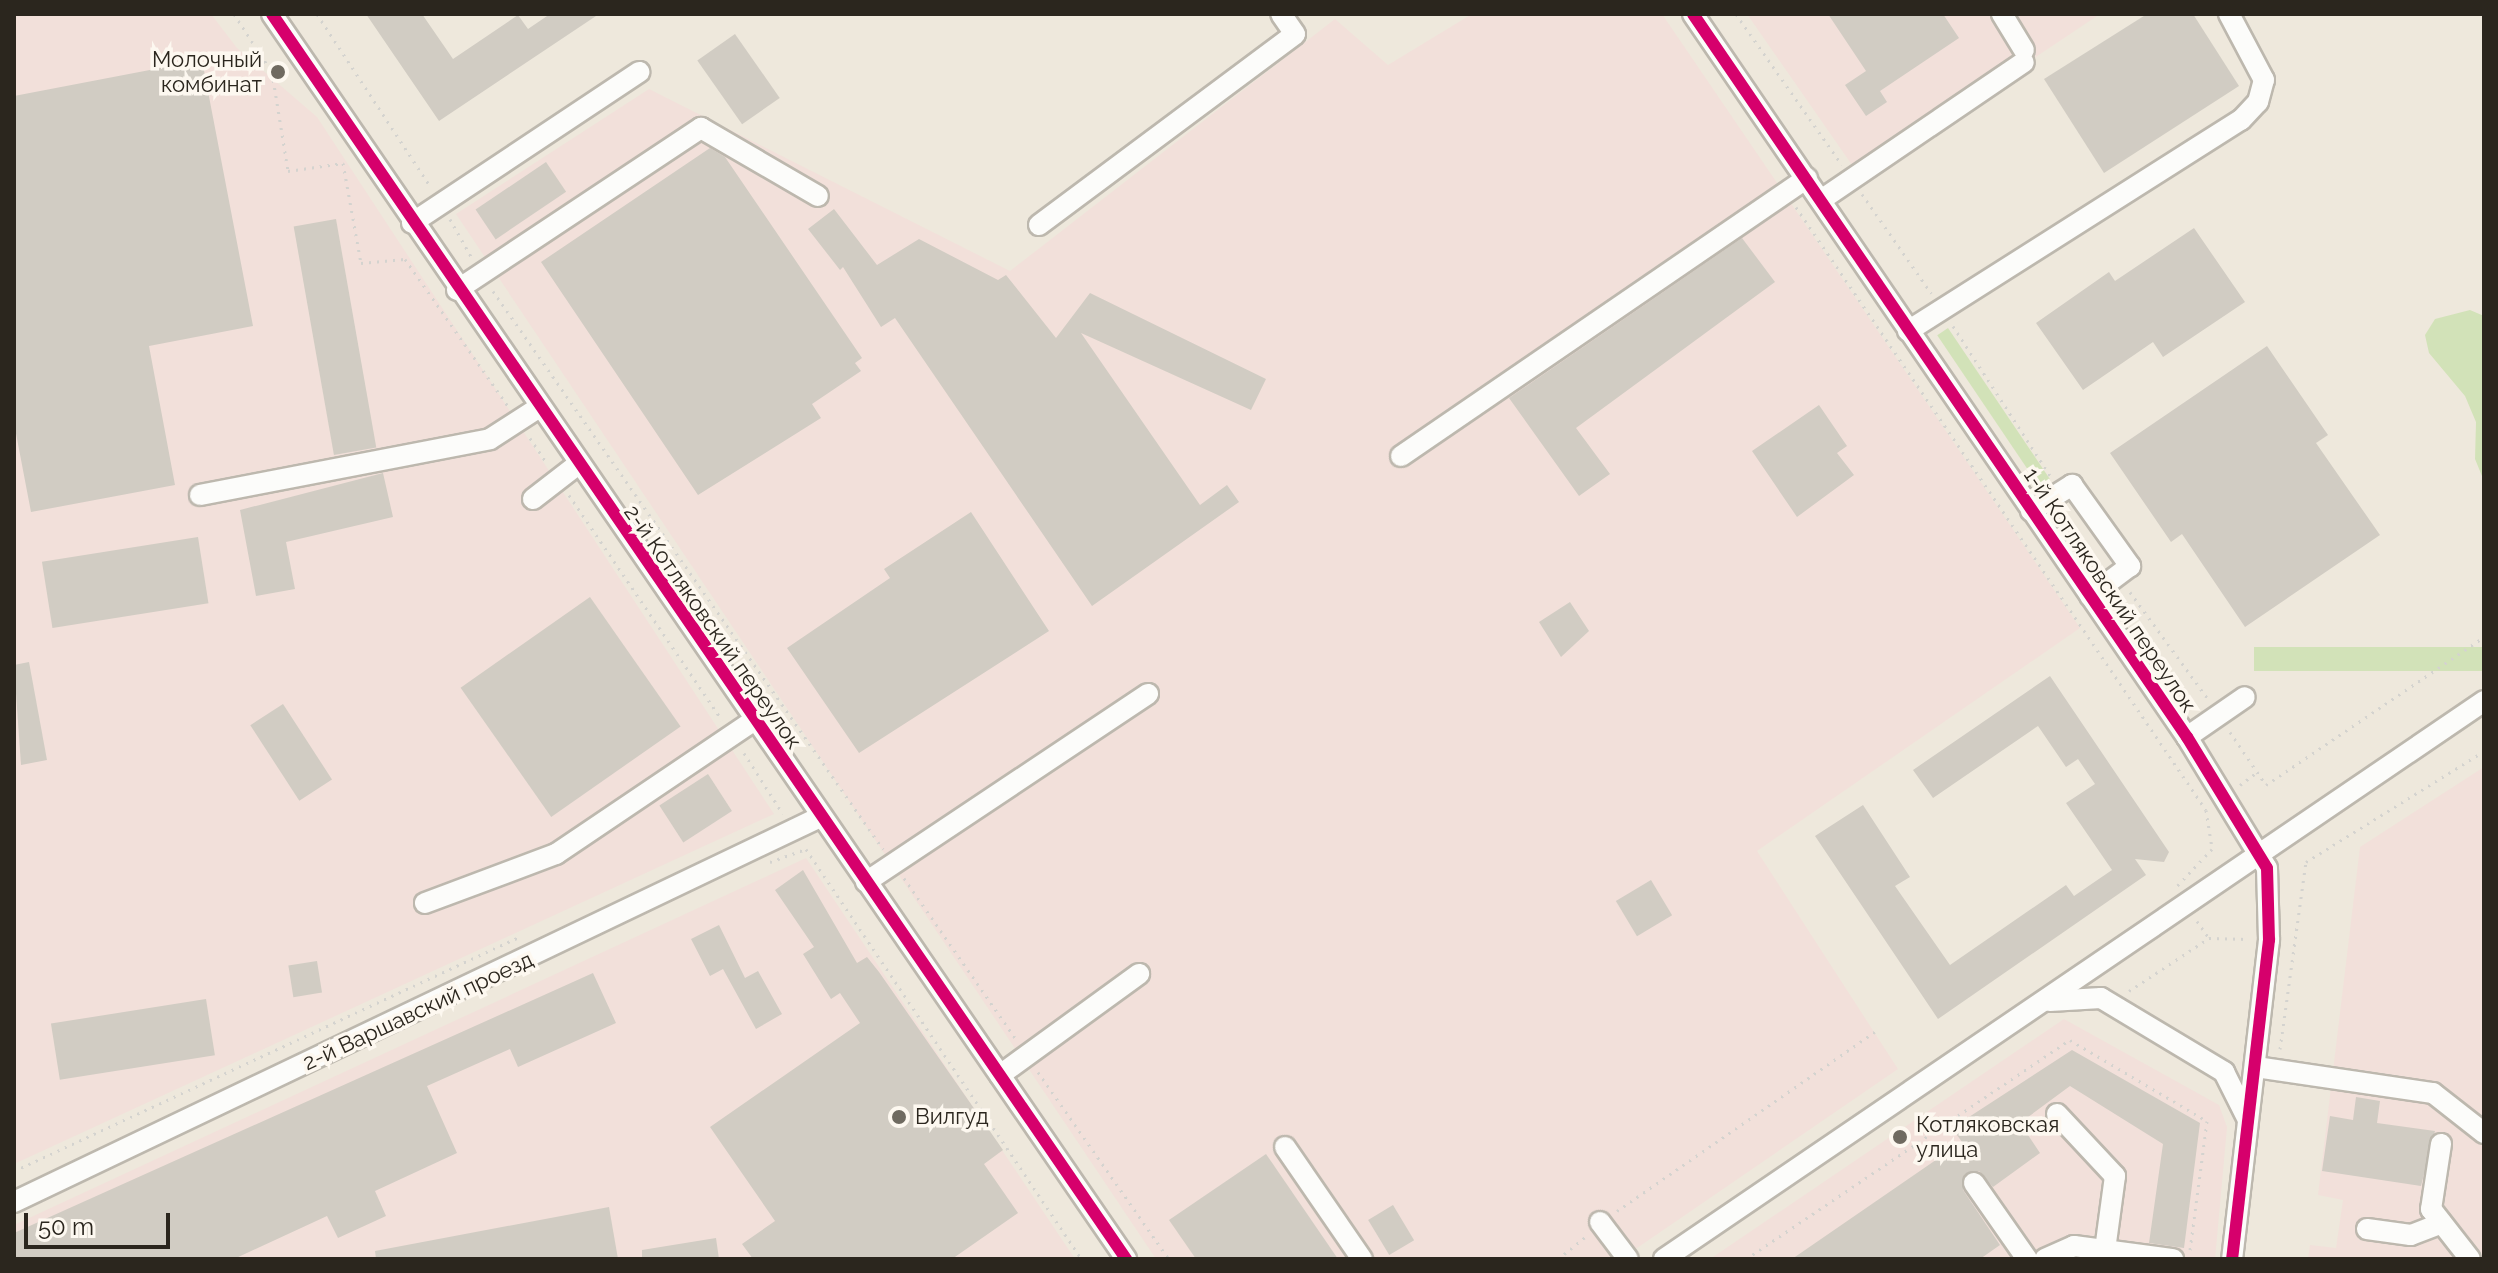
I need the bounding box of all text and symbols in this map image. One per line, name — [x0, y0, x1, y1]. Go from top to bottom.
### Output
place label: Молочный комбинат — [152, 46, 262, 98]
marker: Молочный комбинат — [269, 63, 287, 81]
street label: 1-й Котляковский переулок — [2018, 463, 2202, 717]
street label: 2-й Котляковский переулок — [619, 500, 807, 754]
street label: 2-й Варшавский проезд — [299, 946, 537, 1076]
place label: Вилгуд — [915, 1104, 989, 1130]
marker: Вилгуд — [890, 1108, 908, 1126]
place label: Котляковская улица — [1916, 1111, 2059, 1162]
marker: Котляковская улица — [1891, 1128, 1909, 1146]
scale bar — [28, 1197, 174, 1247]
text: 50 m — [38, 1212, 94, 1241]

